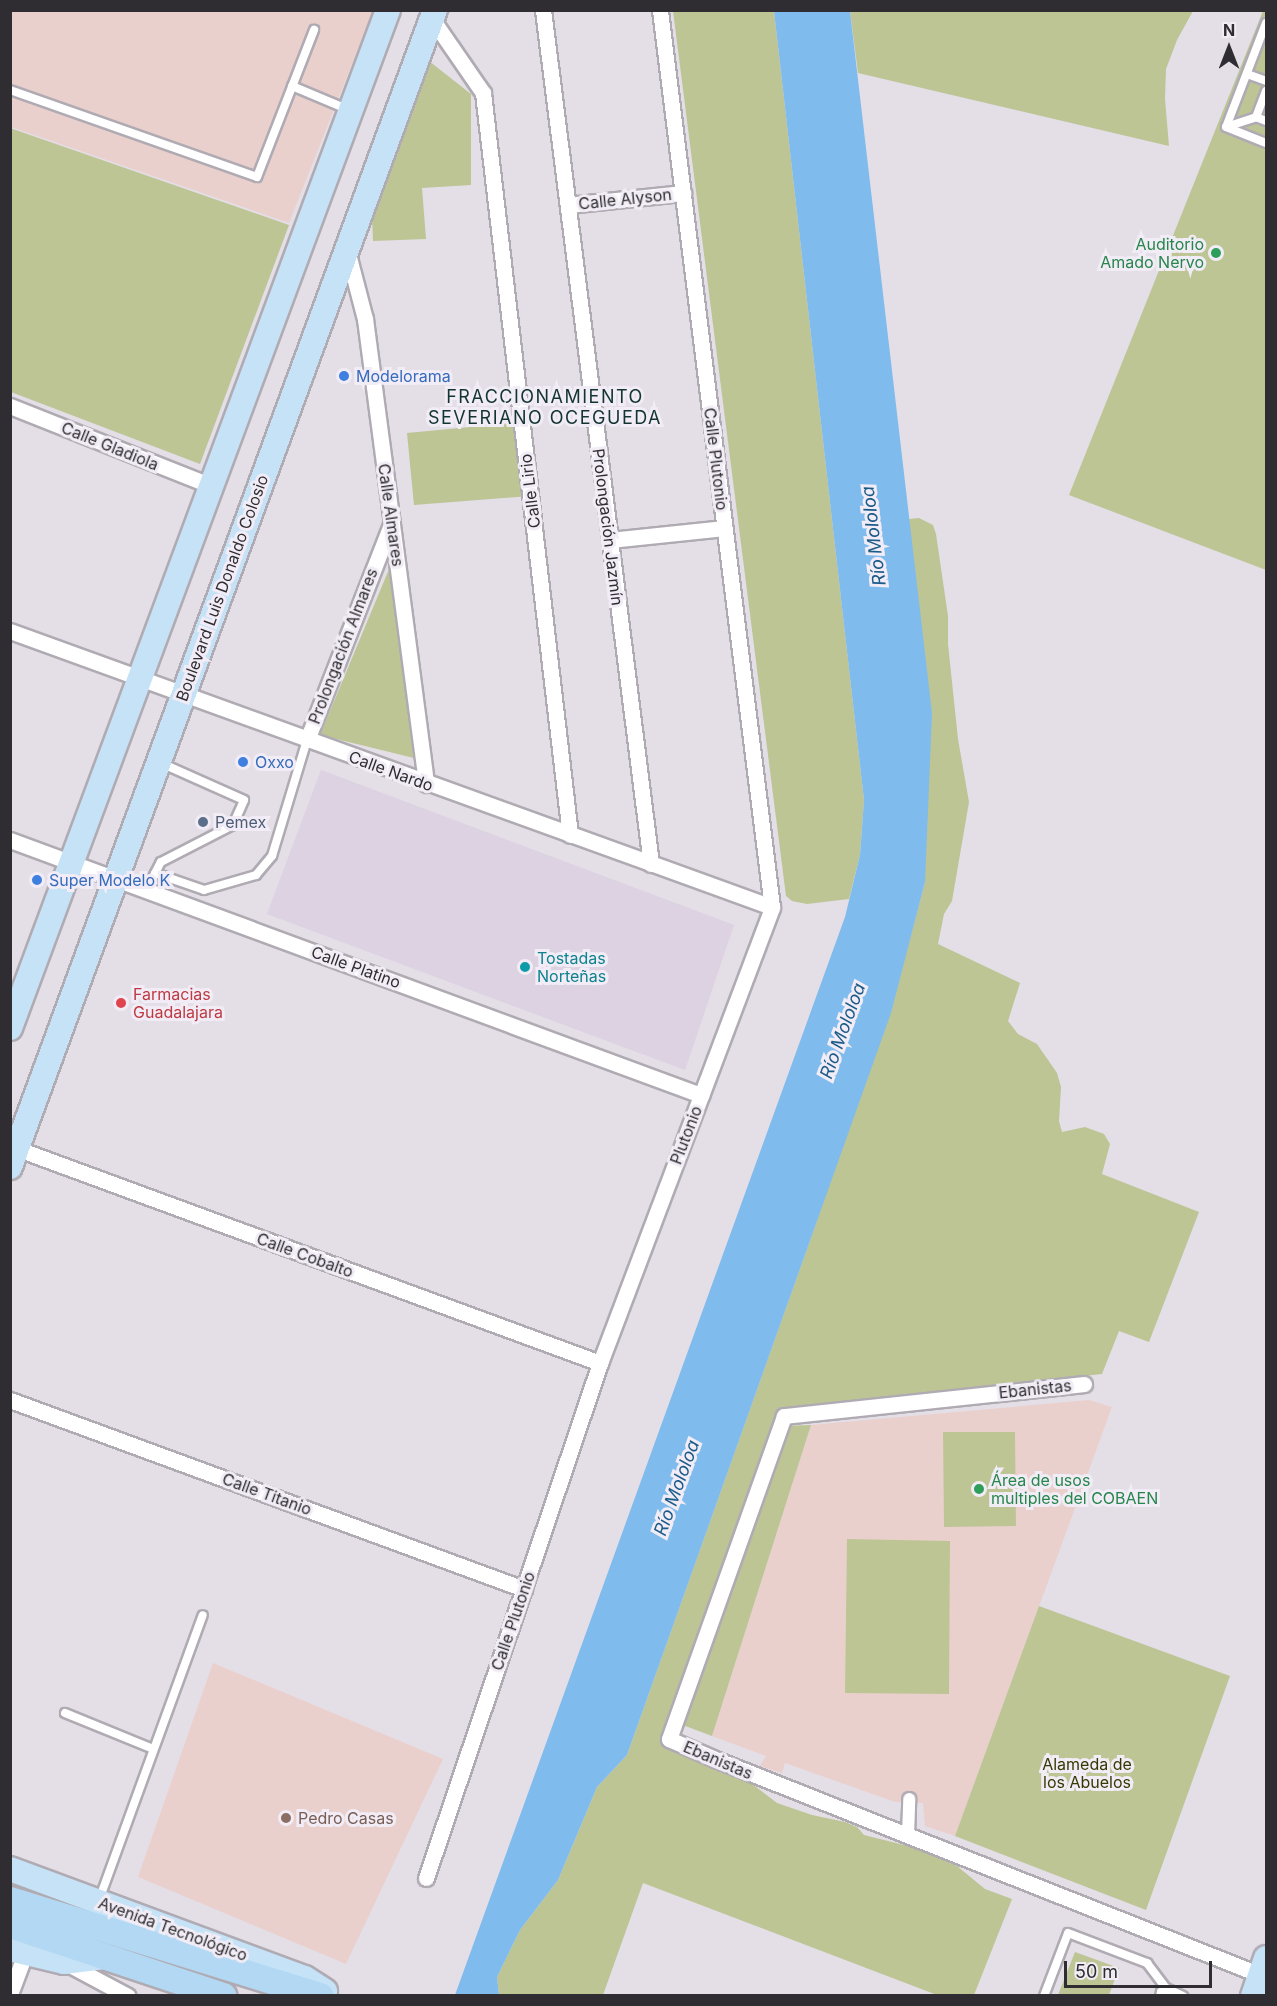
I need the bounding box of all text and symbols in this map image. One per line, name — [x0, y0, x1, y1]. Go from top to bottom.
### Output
north arrow — [1199, 18, 1259, 78]
text: N — [1223, 20, 1235, 40]
street label: Calle Alyson — [577, 185, 673, 213]
place label: Auditorio Amado Nervo — [1100, 234, 1204, 272]
marker: Auditorio Amado Nervo — [1209, 246, 1223, 260]
place label: Modelorama — [356, 366, 451, 386]
marker: Modelorama — [337, 369, 351, 383]
district label: FRACCIONAMIENTO SEVERIANO OCEGUEDA — [428, 387, 662, 430]
street label: Calle Plutonio — [700, 407, 732, 511]
street label: Calle Gladiola — [59, 418, 161, 474]
street label: Prolongación Jazmín — [589, 447, 627, 607]
street label: Calle Lirio — [516, 453, 544, 529]
street label: Calle Almares — [374, 462, 408, 568]
street label: Boulevard Luis Donaldo Colosio — [172, 472, 272, 704]
water label: Río Mololoa — [857, 485, 891, 587]
street label: Prolongación Almares — [304, 565, 382, 727]
street label: Calle Nardo — [346, 747, 436, 795]
place label: Oxxo — [255, 752, 294, 772]
marker: Oxxo — [236, 755, 250, 769]
place label: Pemex — [215, 812, 266, 832]
marker: Pemex — [196, 815, 210, 829]
place label: Super Modelo K — [49, 870, 170, 890]
marker: Super Modelo K — [30, 873, 44, 887]
street label: Calle Platino — [309, 942, 403, 992]
place label: Tostadas Norteñas — [537, 948, 606, 986]
marker: Tostadas Norteñas — [518, 960, 532, 974]
water label: Río Mololoa — [816, 980, 870, 1082]
place label: Farmacias Guadalajara — [133, 984, 223, 1022]
marker: Farmacias Guadalajara — [114, 996, 128, 1010]
street label: Plutonio — [666, 1103, 706, 1167]
street label: Calle Cobalto — [254, 1229, 356, 1281]
street label: Ebanistas — [998, 1376, 1072, 1402]
water label: Río Mololoa — [650, 1437, 704, 1539]
street label: Calle Titanio — [220, 1469, 314, 1519]
place label: Área de usos multiples del COBAEN — [991, 1470, 1158, 1508]
marker: Área de usos multiples del COBAEN — [972, 1482, 986, 1496]
street label: Calle Plutonio — [487, 1569, 539, 1673]
street label: Ebanistas — [681, 1737, 755, 1783]
park label: Alameda de los Abuelos — [1042, 1754, 1132, 1792]
place label: Pedro Casas — [298, 1808, 394, 1828]
marker: Pedro Casas — [279, 1811, 293, 1825]
street label: Avenida Tecnológico — [96, 1893, 250, 1965]
scale bar — [1067, 1949, 1216, 1987]
text: 50 m — [1075, 1961, 1118, 1982]

